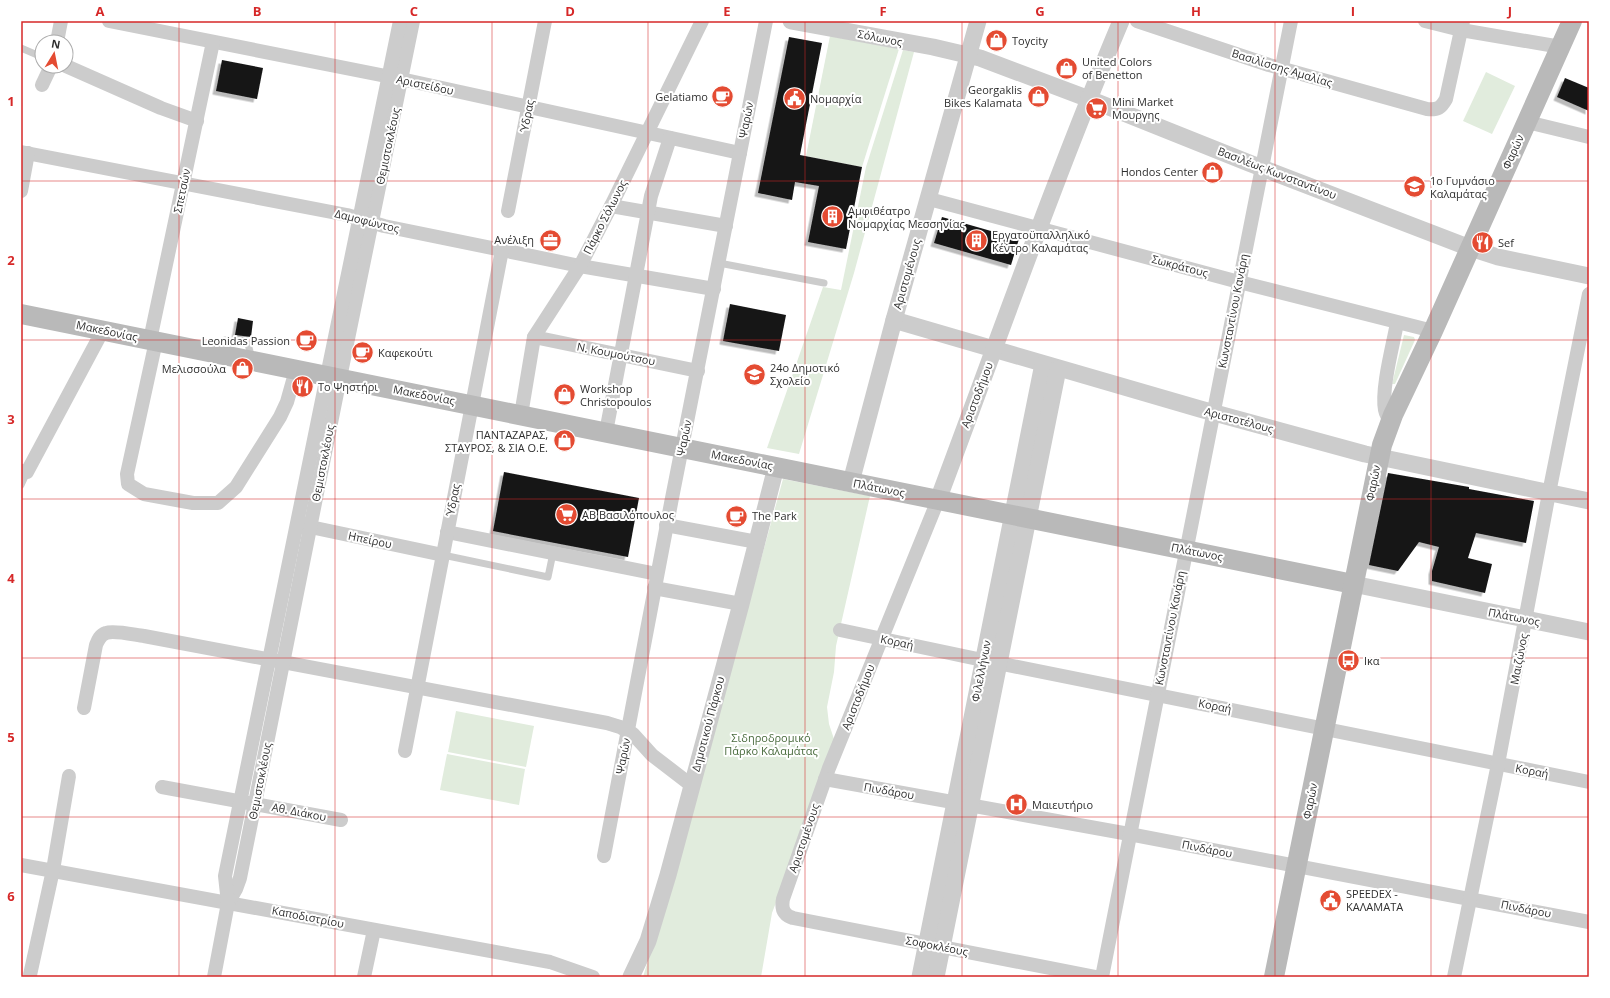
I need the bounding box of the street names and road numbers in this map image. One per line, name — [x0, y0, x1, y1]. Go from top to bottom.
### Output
street label: Σόλωνος — [857, 26, 904, 49]
street label: Βασιλίσσης Αμαλίας — [1230, 45, 1334, 90]
street label: Αριστείδου — [395, 71, 455, 98]
street label: Ύδρας — [516, 98, 537, 135]
street label: Ψαρών — [735, 100, 756, 139]
street label: Θεμιστοκλέους — [372, 106, 403, 186]
street label: Φαρών — [1498, 132, 1527, 172]
street label: Βασιλέως Κωνσταντίνου — [1216, 143, 1339, 202]
street label: Σπετσών — [169, 167, 194, 214]
street label: Πάρκο Σόλωνος — [579, 177, 630, 257]
street label: Δαμοφώντος — [333, 205, 401, 236]
street label: Αριστομένους — [889, 237, 924, 311]
street label: Σωκράτους — [1150, 251, 1210, 280]
street label: Κωνσταντίνου Κανάρη — [1214, 252, 1251, 369]
street label: Μακεδονίας — [75, 317, 139, 344]
street label: Ν. Κουμούτσου — [576, 339, 657, 369]
street label: Αριστοδήμου — [957, 360, 996, 430]
street label: Μακεδονίας — [392, 381, 456, 408]
street label: Αριστοτέλους — [1203, 403, 1275, 436]
street label: Ψαρών — [672, 418, 695, 457]
street label: Θεμιστοκλέους — [308, 423, 337, 503]
street label: Μακεδονίας — [710, 446, 774, 473]
street label: Φαρών — [1362, 463, 1383, 502]
street label: Πλάτωνος — [852, 475, 906, 500]
street label: Ύδρας — [442, 482, 463, 519]
street label: Ηπείρου — [347, 528, 394, 552]
street label: Πλάτωνος — [1170, 539, 1224, 564]
street label: Κωνσταντίνου Κανάρη — [1151, 569, 1188, 686]
street label: Πλάτωνος — [1487, 604, 1541, 629]
street label: Κοραή — [879, 631, 915, 652]
street label: Μαιζώνος — [1506, 632, 1531, 686]
street label: Φιλελλήνων — [967, 639, 994, 703]
street label: Αριστοδήμου — [838, 662, 878, 732]
street label: Δημοτικού Πάρκου — [688, 674, 728, 773]
street label: Κοραή — [1197, 695, 1233, 716]
street label: Ψαρών — [612, 736, 633, 775]
street label: Θεμιστοκλέους — [245, 741, 274, 821]
street label: Κοραή — [1514, 760, 1550, 781]
street label: Πινδάρου — [863, 779, 916, 802]
street label: Φαρών — [1299, 781, 1320, 820]
street label: Αθ. Διάκου — [271, 799, 328, 824]
street label: Αριστομένους — [785, 801, 822, 875]
street label: Πινδάρου — [1181, 836, 1234, 861]
street label: Πινδάρου — [1500, 896, 1553, 921]
street label: Καποδιστρίου — [271, 902, 346, 931]
street label: Σοφοκλέους — [905, 932, 969, 959]

